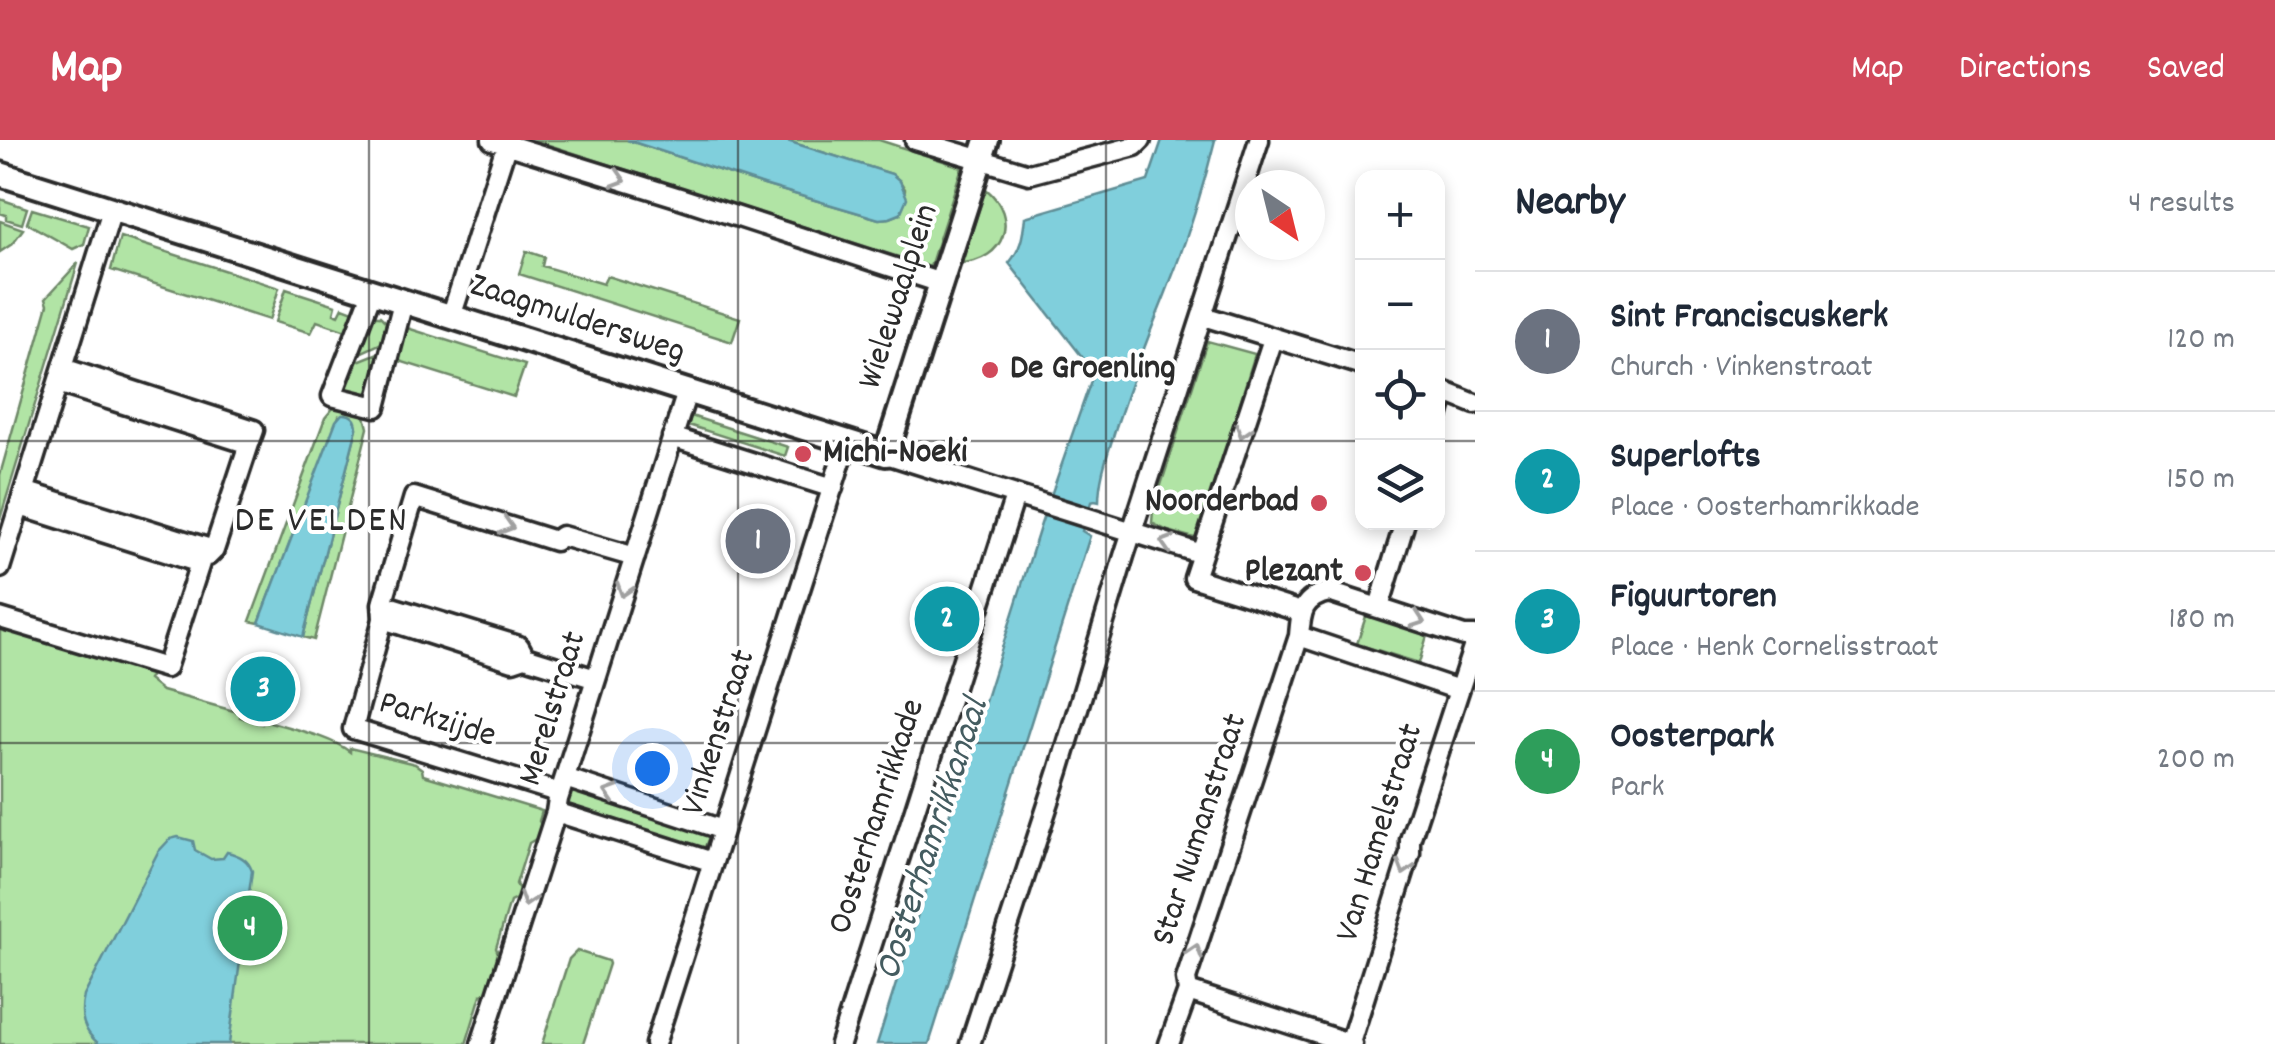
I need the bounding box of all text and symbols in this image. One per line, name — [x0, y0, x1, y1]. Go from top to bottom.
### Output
text: Map — [50, 36, 123, 105]
text: Map — [1851, 45, 1904, 95]
text: Directions — [1959, 45, 2092, 95]
text: Saved — [2147, 45, 2225, 95]
one-way arrow — [610, 167, 627, 188]
north arrow — [1235, 170, 1325, 260]
map controls — [1355, 170, 1445, 530]
button: + — [1355, 170, 1445, 260]
text: Nearby — [1515, 175, 1625, 235]
text: 4 results — [2128, 182, 2235, 228]
street label: Wielewaalplein — [847, 198, 953, 396]
button: − — [1355, 260, 1445, 350]
street label: Zaagmuldersweg — [463, 262, 691, 378]
text: Sint Franciscuskerk — [1610, 291, 1888, 346]
text: 1 — [1544, 318, 1551, 364]
text: 120 m — [2167, 318, 2235, 364]
place label: De Groenling — [1010, 345, 1176, 395]
text: Church · Vinkenstraat — [1610, 346, 1873, 392]
button: locate — [1355, 350, 1445, 440]
marker: De Groenling — [979, 359, 1001, 381]
one-way arrow — [1234, 422, 1254, 439]
place label: Michi-Noeki — [823, 429, 968, 479]
text: Superlofts — [1610, 431, 1761, 486]
button: layers — [1355, 440, 1445, 530]
marker: Michi-Noeki — [792, 443, 814, 465]
text: 2 — [1541, 458, 1554, 504]
text: 150 m — [2166, 458, 2235, 504]
place label: Noorderbad — [1145, 478, 1299, 528]
text: Place · Oosterhamrikkade — [1610, 486, 1920, 532]
marker: Noorderbad — [1308, 492, 1330, 514]
district label: DE VELDEN — [235, 495, 409, 550]
pin: 1 — [726, 504, 790, 578]
one-way arrow — [498, 514, 515, 535]
one-way arrow — [1160, 535, 1177, 555]
place label: Plezant — [1245, 548, 1343, 598]
marker: Plezant — [1352, 562, 1374, 584]
text: Figuurtoren — [1610, 571, 1777, 626]
one-way arrow — [616, 580, 636, 597]
pin: 2 — [914, 582, 980, 656]
text: 3 — [1540, 598, 1555, 644]
text: 180 m — [2168, 598, 2235, 644]
one-way arrow — [1408, 609, 1425, 629]
street label: Merelstraat — [507, 626, 601, 792]
text: Place · Henk Cornelisstraat — [1610, 626, 1938, 672]
street label: Vinkenstraat — [670, 644, 770, 822]
pin: 3 — [230, 652, 296, 726]
street label: Parkzijde — [372, 679, 502, 763]
water label: Oosterhamrikkanaal — [863, 689, 1006, 988]
street label: Oosterhamrikkade — [816, 693, 940, 941]
street label: Star Numanstraat — [1140, 708, 1262, 952]
text: Oosterpark — [1610, 711, 1775, 766]
street label: Van Hamelstraat — [1324, 718, 1438, 948]
text: 4 — [1541, 738, 1554, 784]
text: 200 m — [2157, 738, 2235, 784]
your location — [627, 743, 678, 794]
text: Park — [1610, 766, 1665, 812]
one-way arrow — [603, 785, 620, 805]
one-way arrow — [1396, 859, 1417, 876]
pin: 4 — [218, 890, 282, 966]
one-way arrow — [519, 890, 539, 907]
one-way arrow — [1184, 943, 1204, 960]

